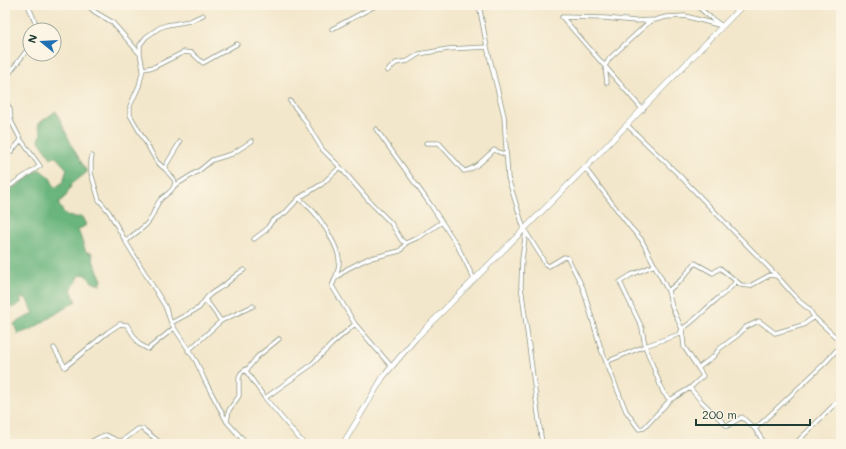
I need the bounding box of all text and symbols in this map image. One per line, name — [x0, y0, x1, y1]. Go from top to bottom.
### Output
north arrow — [22, 22, 62, 62]
text: N — [24, 32, 40, 45]
scale bar — [696, 401, 810, 427]
text: 200 m — [702, 406, 737, 422]

